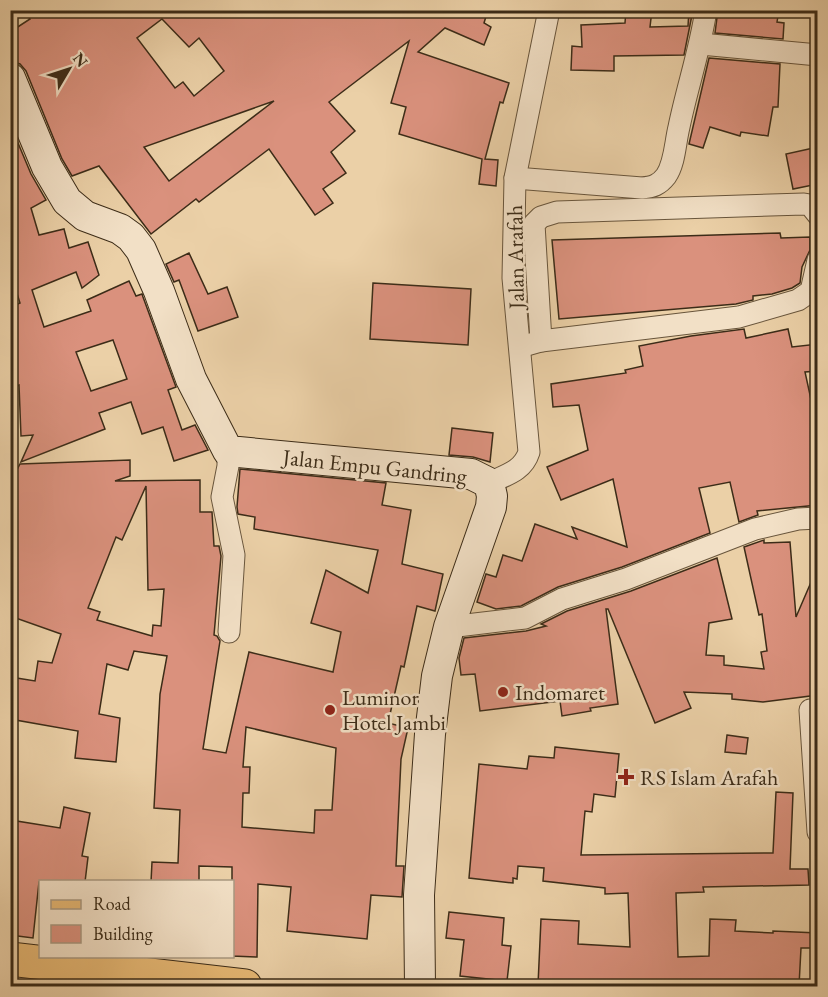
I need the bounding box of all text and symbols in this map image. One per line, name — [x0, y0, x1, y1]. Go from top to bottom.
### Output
north arrow — [39, 39, 99, 99]
text: N — [68, 48, 93, 72]
street label: Jalan Arafah — [500, 205, 531, 311]
street label: Jalan Empu Gandring — [280, 442, 469, 491]
place label: Indomaret — [515, 678, 605, 707]
place label: Luminor Hotel Jambi — [342, 683, 446, 737]
marker: Indomaret — [496, 685, 510, 699]
marker: Luminor Hotel Jambi — [323, 703, 337, 717]
place label: RS Islam Arafah — [640, 763, 778, 792]
marker: RS Islam Arafah — [617, 768, 635, 786]
legend — [39, 880, 234, 958]
text: Road — [93, 892, 132, 915]
text: Building — [93, 922, 153, 945]

